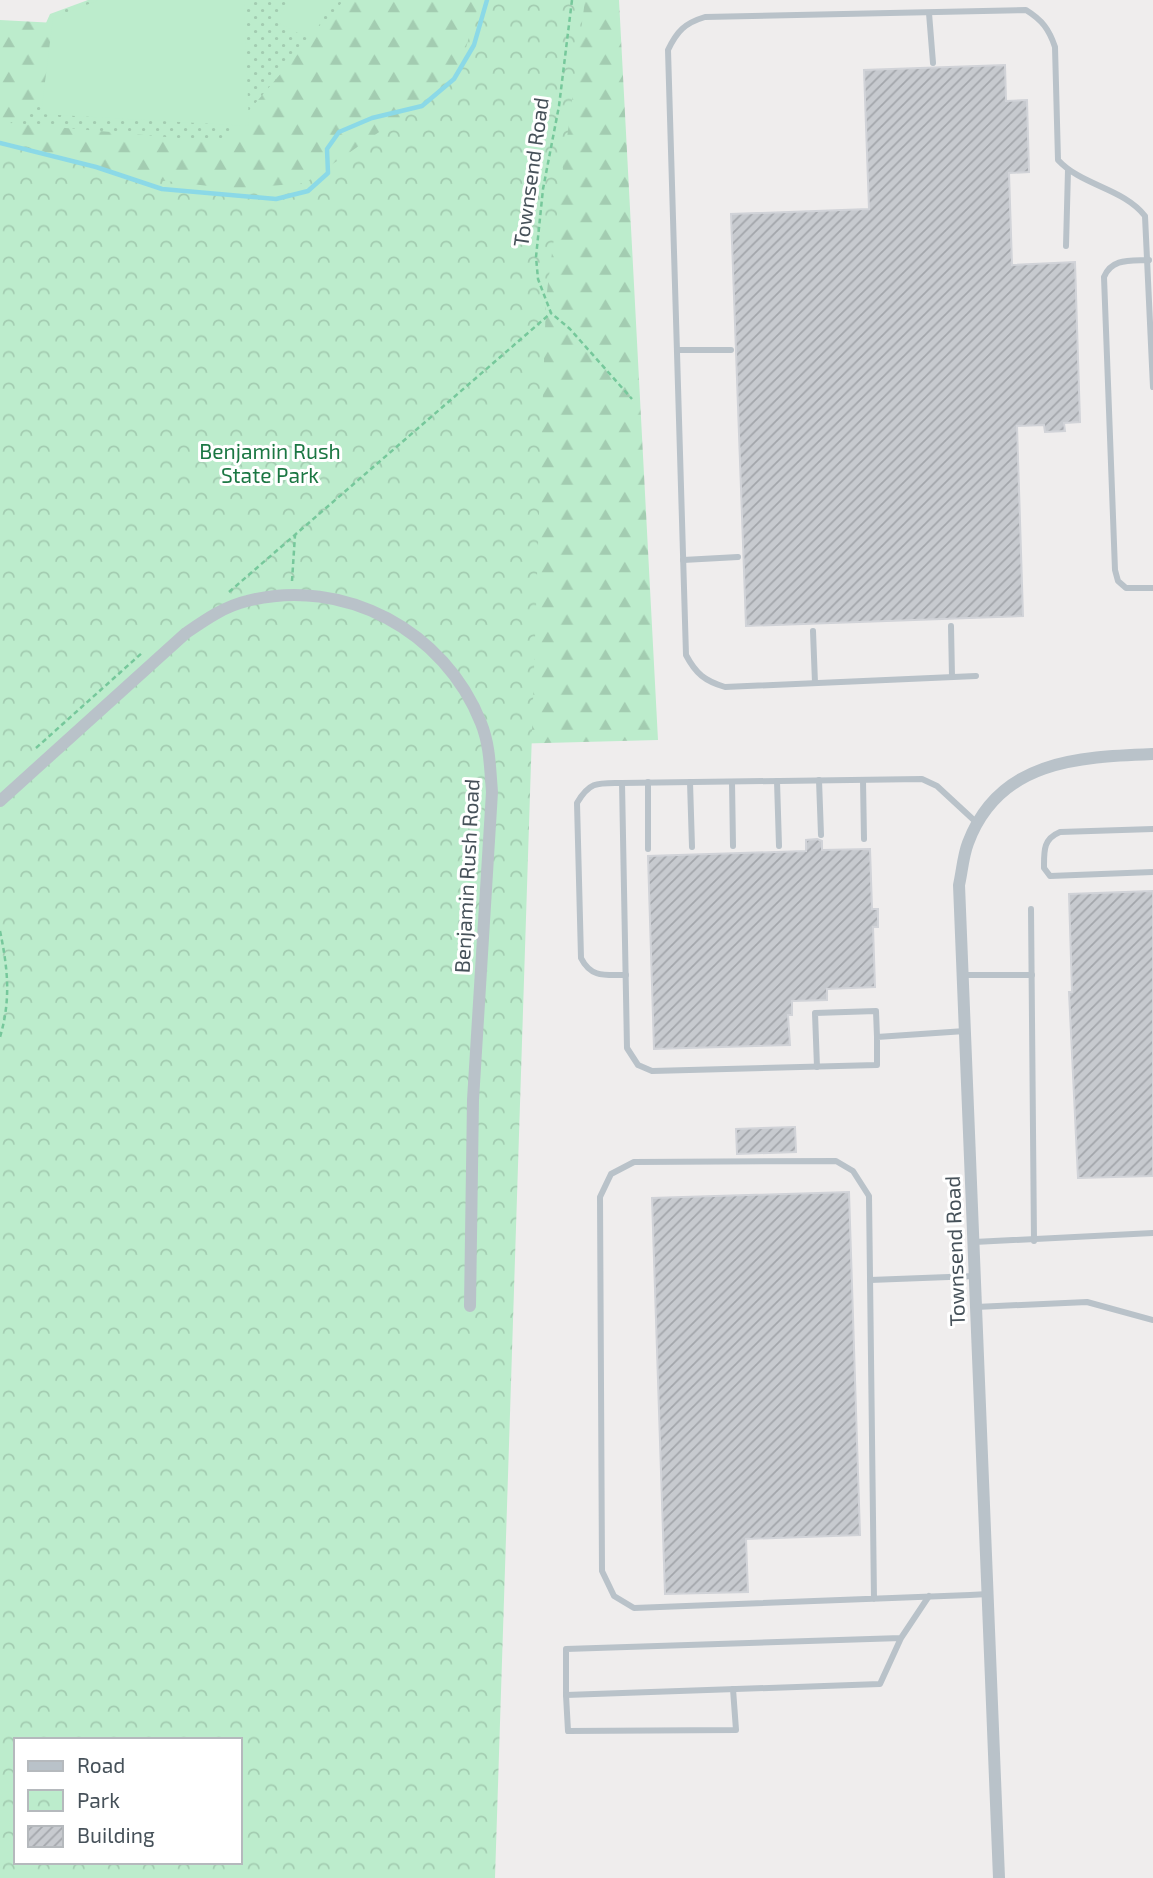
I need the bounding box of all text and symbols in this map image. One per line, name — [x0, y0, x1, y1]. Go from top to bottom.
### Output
street label: Townsend Road — [507, 96, 553, 248]
park label: Benjamin Rush State Park — [199, 438, 341, 487]
street label: Benjamin Rush Road — [448, 778, 485, 974]
street label: Townsend Road — [939, 1175, 969, 1327]
legend — [14, 1738, 242, 1864]
text: Road — [77, 1752, 125, 1777]
text: Park — [77, 1787, 120, 1812]
text: Building — [77, 1822, 155, 1847]

